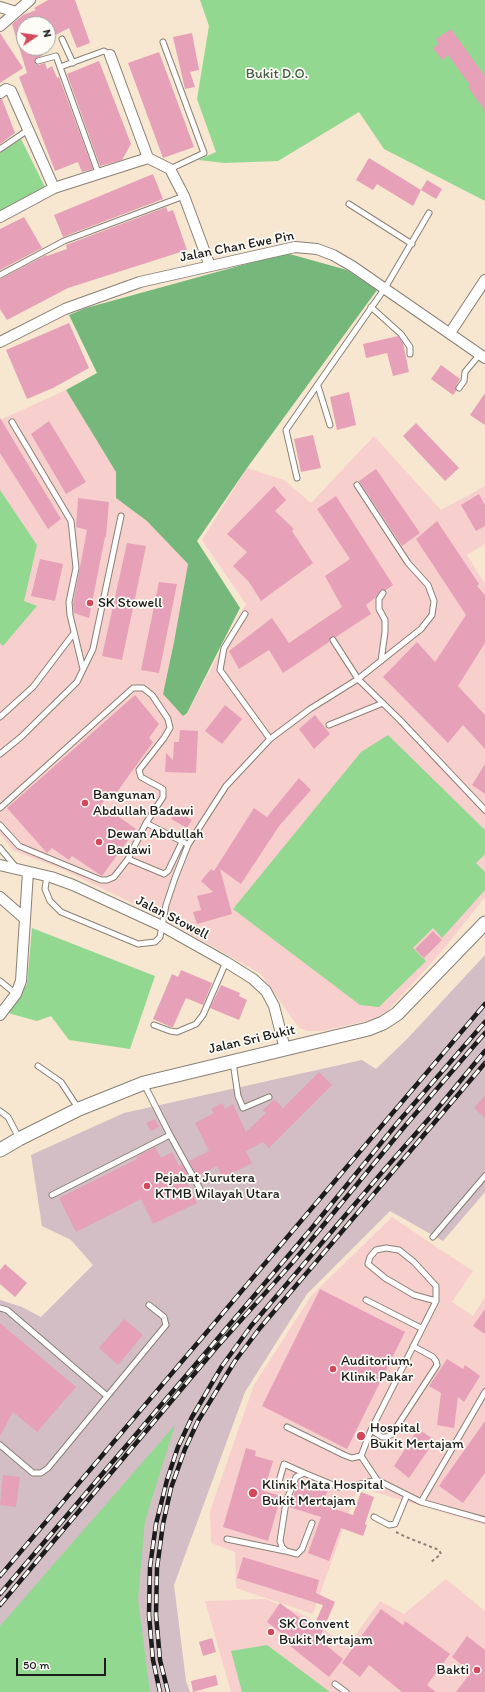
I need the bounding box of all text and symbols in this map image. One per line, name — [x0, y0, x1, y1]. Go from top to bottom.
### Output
north arrow — [16, 16, 56, 56]
text: N — [40, 28, 54, 38]
park label: Bukit D.O. — [246, 66, 308, 82]
street label: Jalan Chan Ewe Pin — [178, 228, 296, 266]
place label: SK Stowell — [98, 595, 162, 611]
marker: SK Stowell — [85, 598, 95, 608]
place label: Bangunan Abdullah Badawi — [93, 787, 194, 820]
marker: Bangunan Abdullah Badawi — [80, 798, 90, 808]
place label: Dewan Abdullah Badawi — [107, 826, 203, 858]
marker: Dewan Abdullah Badawi — [94, 837, 104, 847]
street label: Jalan Stowell — [133, 892, 211, 944]
street label: Jalan Sri Bukit — [207, 1022, 297, 1058]
place label: Pejabat Jurutera KTMB Wilayah Utara — [155, 1170, 280, 1202]
marker: Pejabat Jurutera KTMB Wilayah Utara — [142, 1181, 152, 1191]
place label: Auditorium, Klinik Pakar — [341, 1353, 413, 1386]
marker: Auditorium, Klinik Pakar — [328, 1364, 338, 1374]
place label: Hospital Bukit Mertajam — [370, 1420, 464, 1452]
marker: Hospital Bukit Mertajam — [355, 1430, 367, 1442]
place label: Klinik Mata Hospital Bukit Mertajam — [262, 1477, 384, 1510]
marker: Klinik Mata Hospital Bukit Mertajam — [247, 1487, 259, 1499]
place label: SK Convent Bukit Mertajam — [279, 1616, 373, 1648]
marker: SK Convent Bukit Mertajam — [266, 1627, 276, 1637]
scale bar — [18, 1650, 108, 1676]
text: 50 m — [23, 1658, 49, 1672]
place label: Bakti — [437, 1662, 469, 1678]
marker: Bakti — [472, 1665, 482, 1675]

